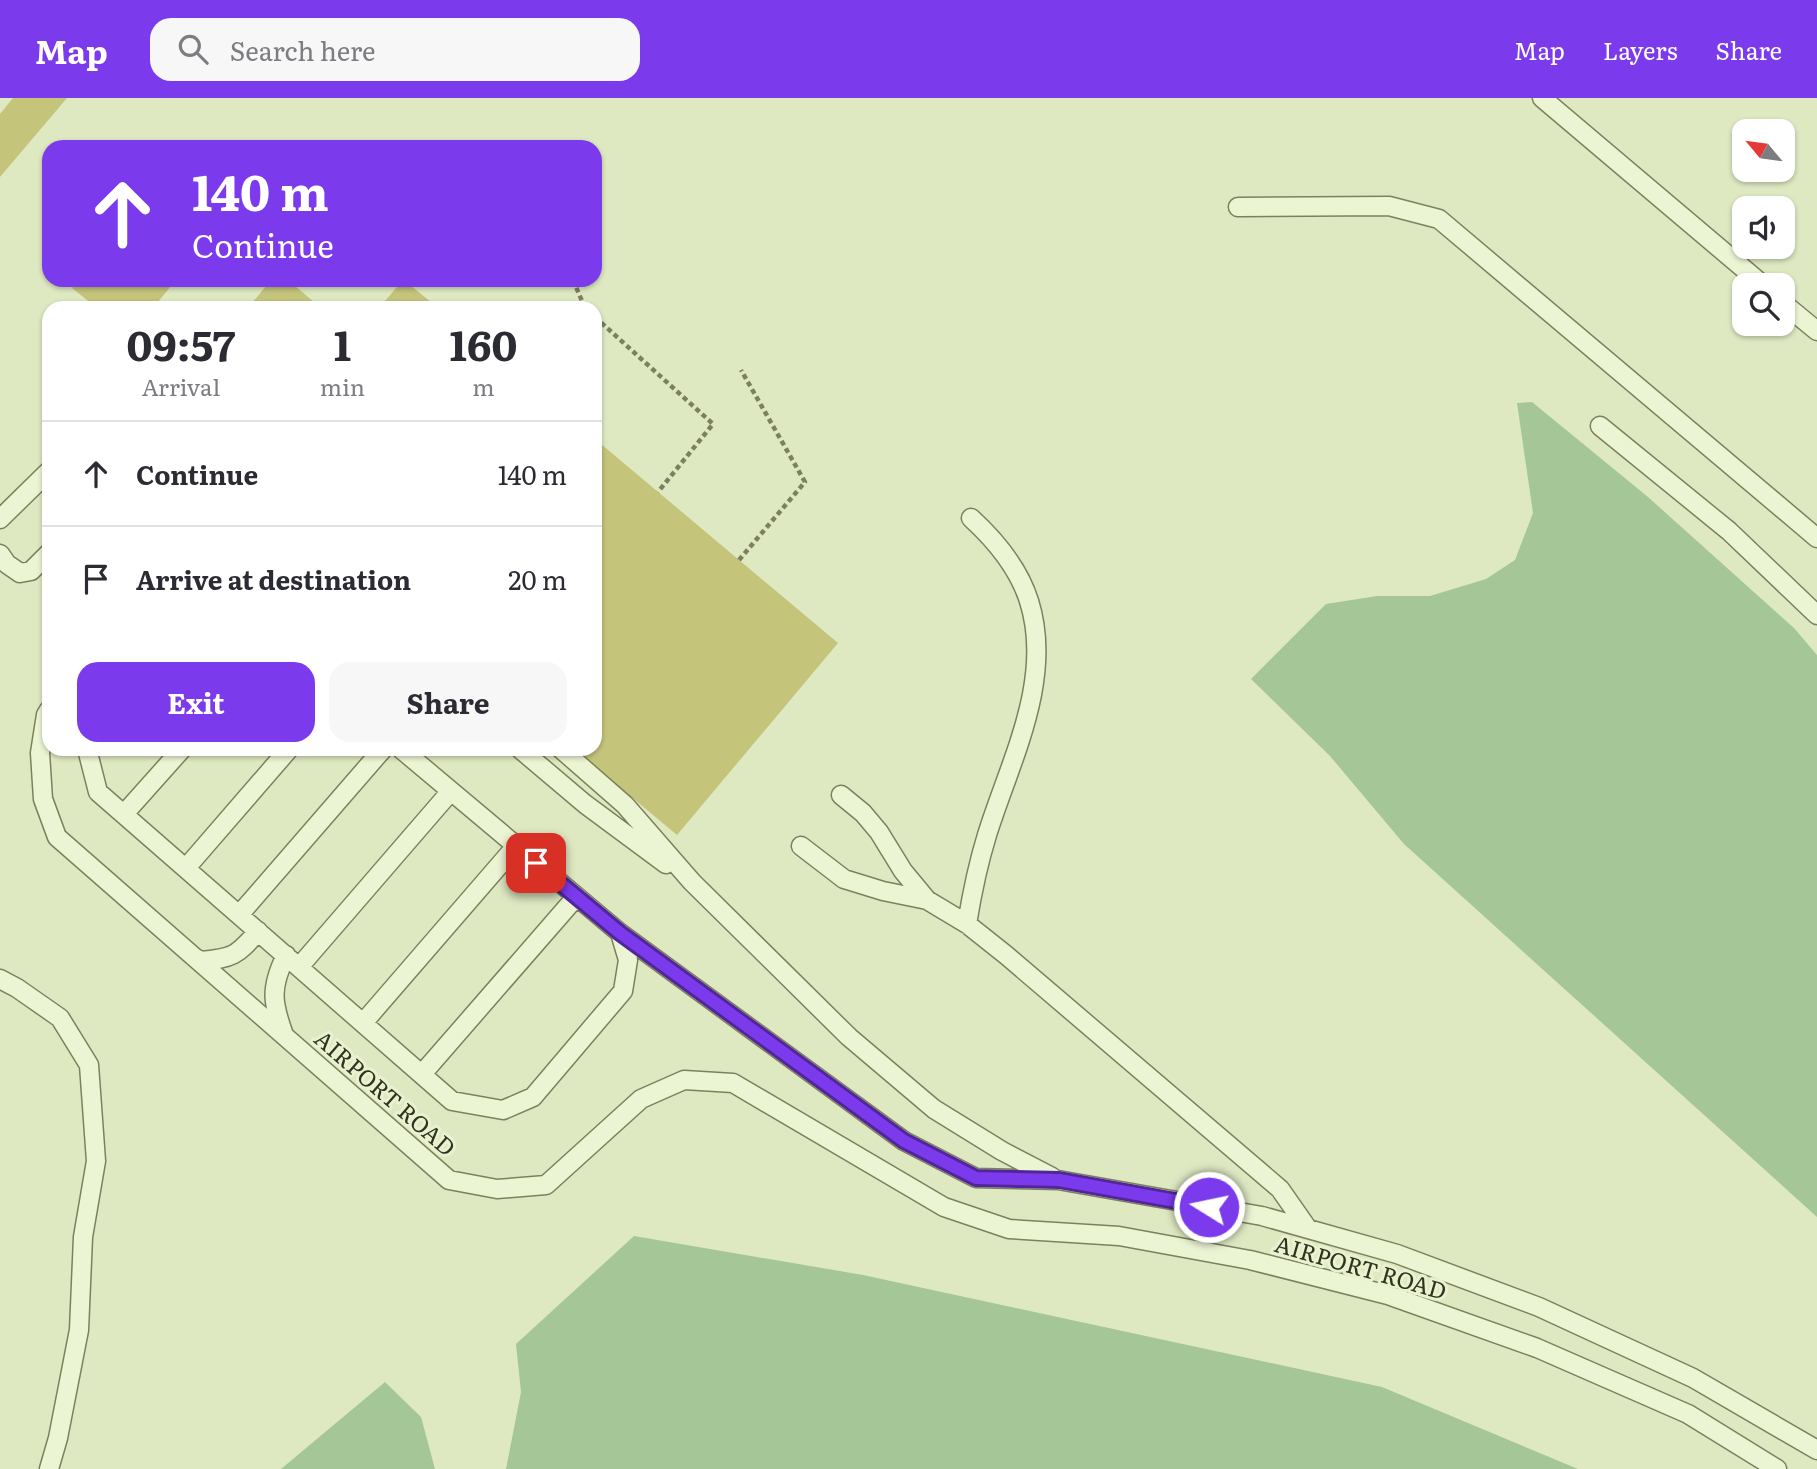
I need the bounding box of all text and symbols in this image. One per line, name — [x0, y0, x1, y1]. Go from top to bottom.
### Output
search box — [150, 18, 640, 81]
text: Map — [35, 25, 108, 74]
icon: search — [174, 30, 212, 68]
text: Search here — [230, 30, 376, 69]
text: Map — [1514, 32, 1565, 67]
text: Layers — [1603, 32, 1677, 67]
text: Share — [1715, 32, 1782, 67]
north arrow — [1732, 119, 1796, 182]
map controls — [1732, 119, 1795, 336]
text: 140 m — [192, 153, 329, 226]
icon: ahead — [77, 168, 168, 259]
button: sound — [1732, 196, 1795, 259]
text: Continue — [192, 220, 334, 268]
button: search — [1732, 273, 1795, 336]
text: 09:57 — [127, 312, 235, 374]
text: 1 — [334, 312, 351, 374]
text: 160 — [450, 312, 517, 374]
text: Arrival — [142, 369, 220, 403]
text: min — [320, 369, 365, 403]
text: m — [472, 369, 495, 403]
text: Continue — [136, 454, 258, 493]
text: 140 m — [498, 454, 567, 493]
icon: ahead — [77, 455, 115, 493]
text: Arrive at destination — [136, 559, 411, 598]
text: 20 m — [508, 559, 567, 598]
icon: arrive — [77, 560, 115, 598]
button: Exit — [77, 662, 315, 742]
button: Share — [329, 662, 567, 742]
pin — [506, 833, 566, 893]
icon: arrive — [517, 844, 555, 882]
street label: AIRPORT ROAD — [308, 1021, 464, 1163]
position arrow — [1172, 1170, 1246, 1244]
street label: AIRPORT ROAD — [1271, 1225, 1451, 1307]

